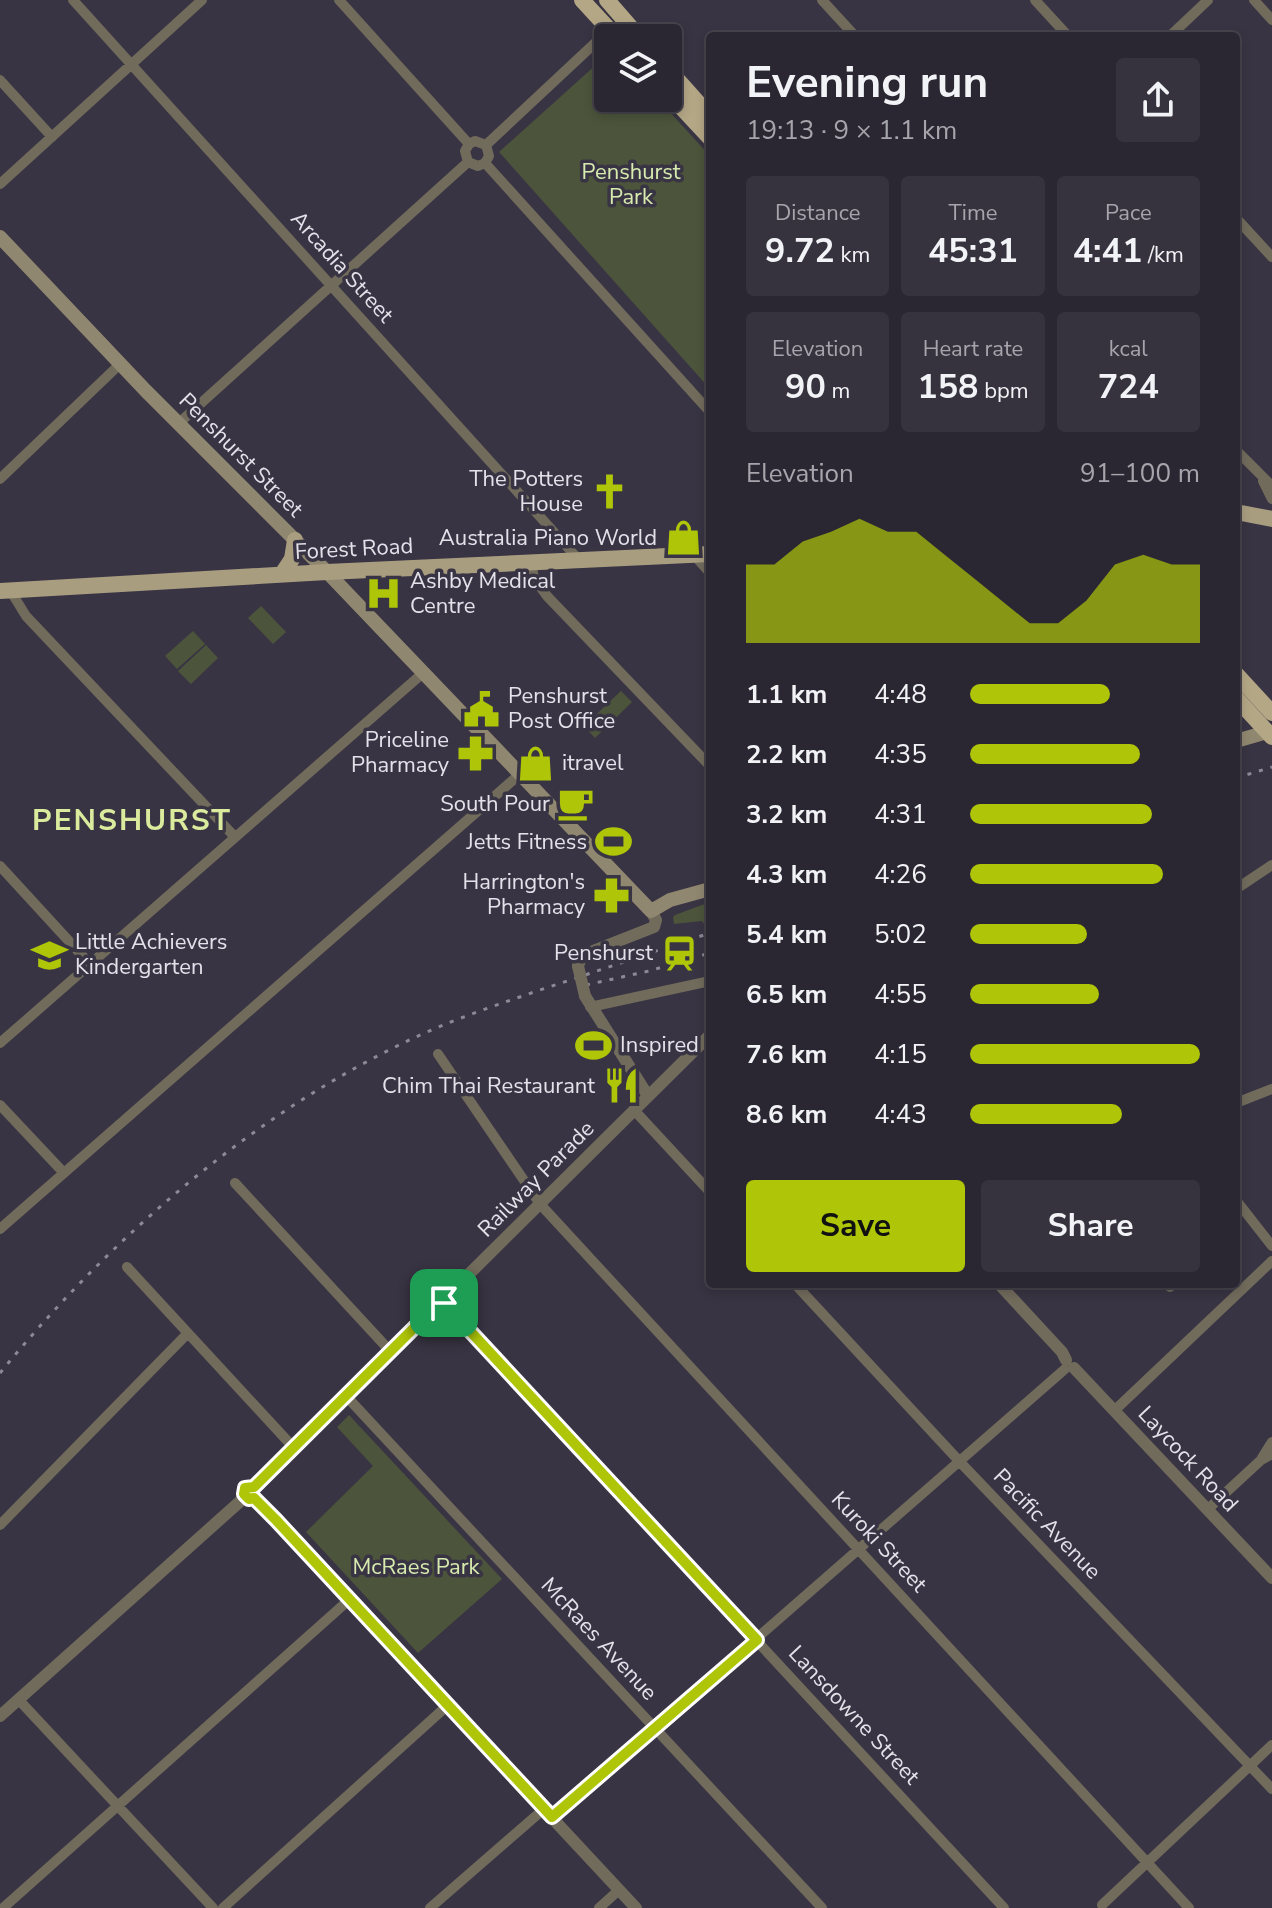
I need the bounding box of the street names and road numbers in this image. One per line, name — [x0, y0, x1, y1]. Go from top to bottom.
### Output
street label: Arcadia Street — [284, 205, 400, 330]
street label: Penshurst Street — [172, 386, 310, 524]
street label: Forest Road — [294, 531, 414, 567]
street label: Railway Parade — [471, 1114, 601, 1244]
street label: Laycock Road — [1131, 1399, 1245, 1519]
street label: Pacific Avenue — [986, 1462, 1108, 1586]
street label: Kuroki Street — [825, 1485, 934, 1599]
street label: McRaes Avenue — [534, 1571, 664, 1707]
street label: Lansdowne Street — [782, 1639, 927, 1791]

